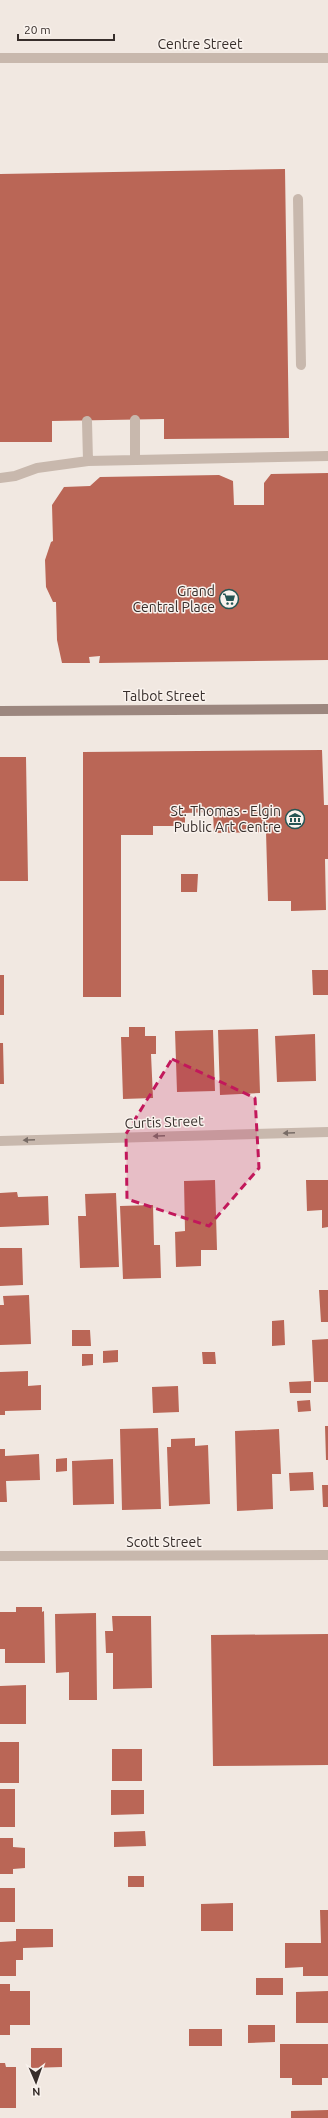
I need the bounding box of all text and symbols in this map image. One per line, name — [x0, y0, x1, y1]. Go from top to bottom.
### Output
scale bar — [18, 16, 114, 42]
text: 20 m — [24, 23, 51, 36]
street label: Centre Street — [157, 36, 243, 52]
place label: Grand Central Place — [132, 583, 215, 615]
supermarket icon: Grand Central Place — [218, 588, 240, 610]
street label: Talbot Street — [123, 688, 206, 704]
place label: St. Thomas - Elgin Public Art Centre — [171, 803, 281, 835]
museum icon: St. Thomas - Elgin Public Art Centre — [284, 808, 306, 830]
street label: Curtis Street — [124, 1113, 204, 1131]
one-way arrow — [283, 1129, 295, 1136]
one-way arrow — [152, 1133, 165, 1139]
one-way arrow — [22, 1137, 35, 1143]
street label: Scott Street — [126, 1534, 202, 1550]
north arrow — [16, 2062, 56, 2102]
text: N — [32, 2086, 41, 2098]

